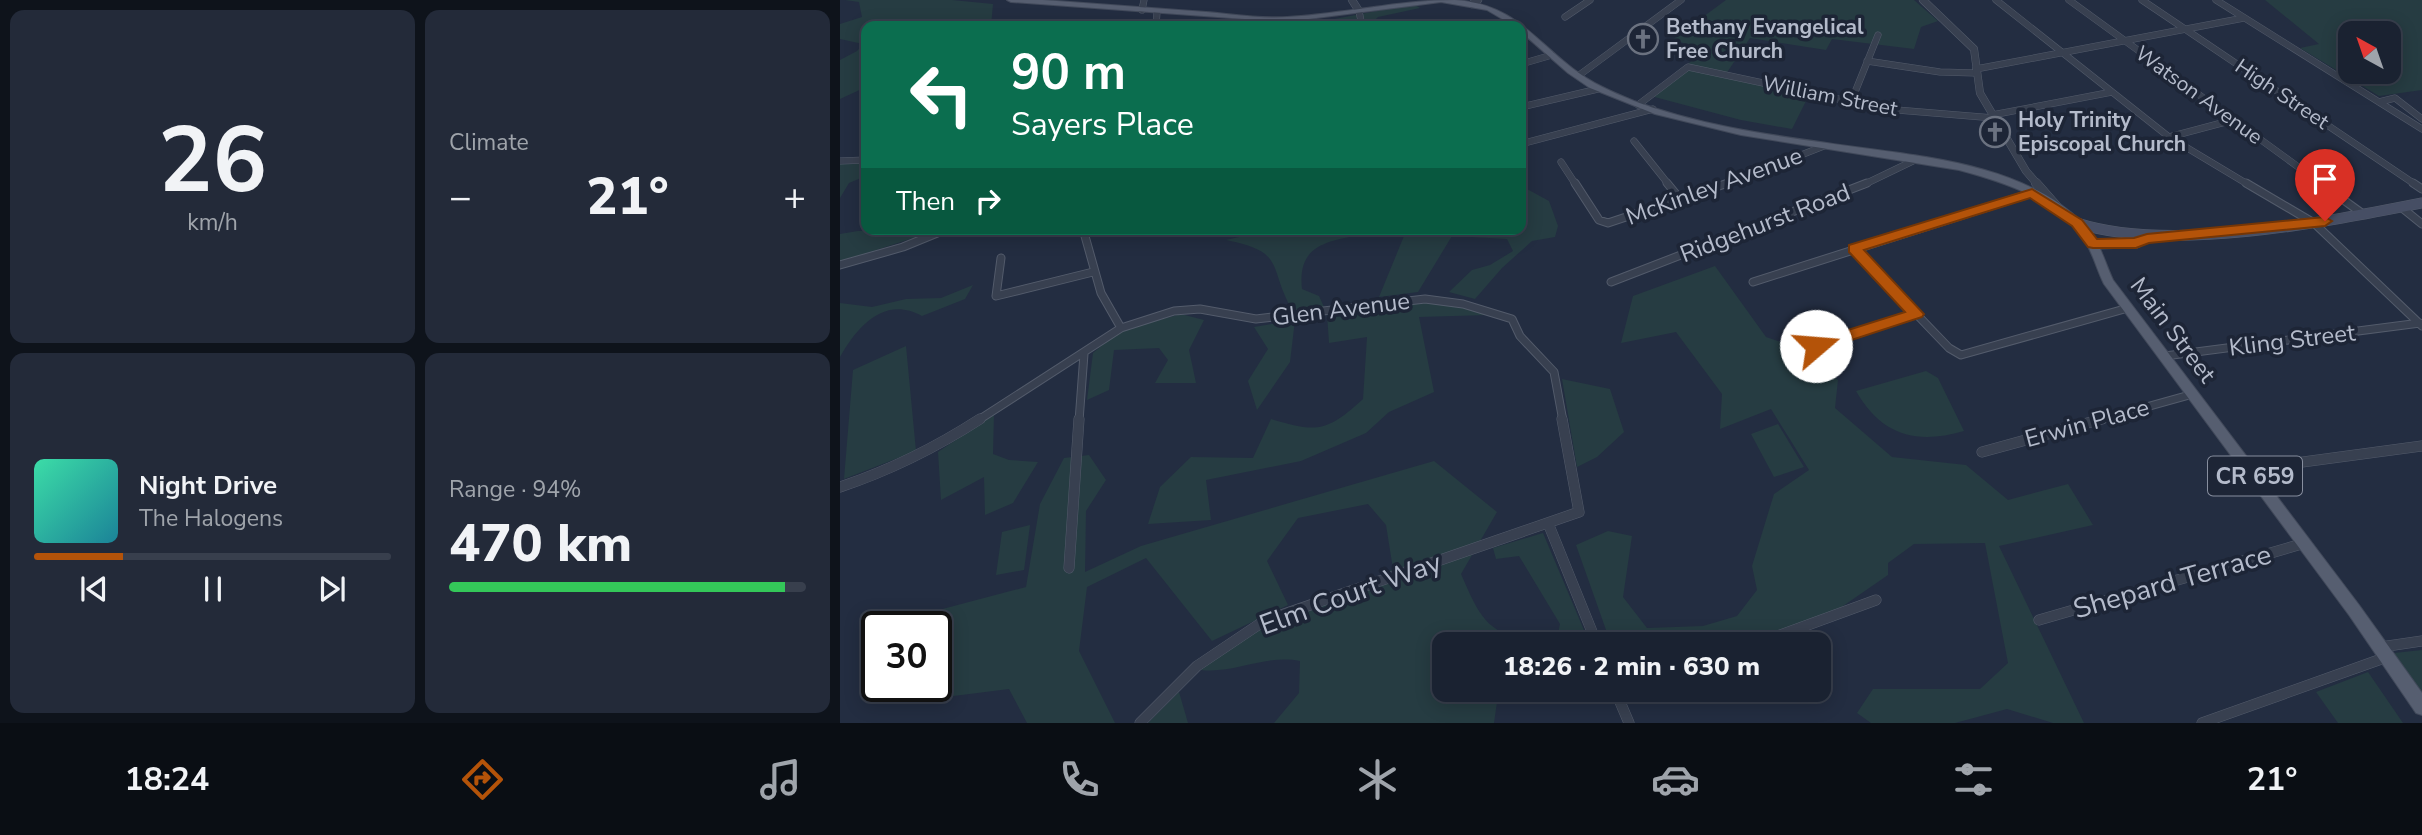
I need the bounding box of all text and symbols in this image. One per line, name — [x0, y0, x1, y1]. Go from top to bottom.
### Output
place label: Bethany Evangelical Free Church — [1666, 13, 1864, 65]
north arrow — [2338, 21, 2401, 84]
map controls — [2338, 21, 2401, 84]
church icon: Bethany Evangelical Free Church — [1626, 22, 1660, 56]
text: 90 m — [1011, 39, 1126, 106]
street label: Watson Avenue — [2130, 39, 2268, 151]
icon: left — [896, 49, 987, 140]
street label: High Street — [2229, 52, 2335, 136]
street label: William Street — [1760, 69, 1901, 123]
text: 26 — [158, 99, 267, 223]
text: Sayers Place — [1011, 103, 1194, 146]
place label: Holy Trinity Episcopal Church — [2018, 106, 2186, 158]
church icon: Holy Trinity Episcopal Church — [1978, 115, 2012, 149]
text: Climate — [449, 127, 529, 158]
street label: McKinley Avenue — [1621, 139, 1807, 233]
pin — [2295, 149, 2355, 221]
icon: arrive — [2306, 160, 2344, 198]
text: 21° — [586, 161, 669, 232]
text: − — [449, 172, 472, 223]
text: + — [783, 172, 806, 223]
street label: Ridgehurst Road — [1675, 176, 1855, 270]
icon: right — [969, 182, 1007, 220]
text: Then — [896, 184, 955, 219]
text: km/h — [187, 207, 238, 238]
street label: Main Street — [2123, 271, 2223, 390]
street label: Glen Avenue — [1270, 285, 1412, 333]
position arrow — [1779, 309, 1853, 383]
street label: Kling Street — [2227, 316, 2358, 364]
street label: Erwin Place — [2021, 391, 2153, 455]
road number: CR 659 — [2208, 456, 2302, 496]
text: Night Drive — [139, 468, 277, 503]
text: Range · 94% — [449, 474, 581, 505]
text: The Halogens — [139, 503, 283, 534]
text: 470 km — [449, 508, 632, 579]
street label: Shepard Terrace — [2069, 536, 2276, 628]
street label: Elm Court Way — [1254, 543, 1447, 644]
icon: previous — [75, 570, 113, 608]
icon: pause — [194, 570, 232, 608]
icon: next — [313, 570, 351, 608]
speed limit sign: 30 — [861, 611, 952, 702]
text: 18:26 · 2 min · 630 m — [1503, 649, 1760, 684]
icon: directions — [458, 755, 507, 804]
icon: music — [756, 755, 805, 804]
icon: phone — [1055, 755, 1104, 804]
icon: climate — [1353, 755, 1402, 804]
icon: car — [1651, 755, 1700, 804]
icon: filters — [1949, 755, 1998, 804]
text: 18:24 — [125, 758, 209, 801]
text: 21° — [2247, 758, 2297, 801]

